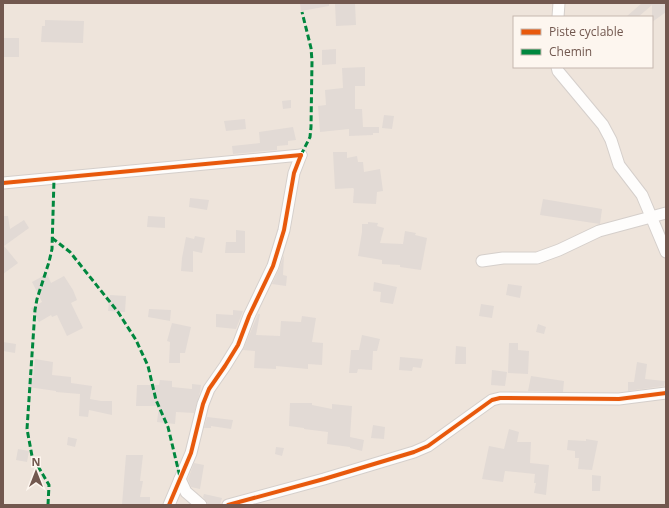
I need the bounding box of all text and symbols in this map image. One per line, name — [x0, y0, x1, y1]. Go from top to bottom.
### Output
legend — [513, 16, 653, 68]
text: Piste cyclable — [549, 23, 624, 40]
text: Chemin — [549, 43, 592, 60]
north arrow — [16, 452, 56, 492]
text: N — [32, 454, 40, 469]

